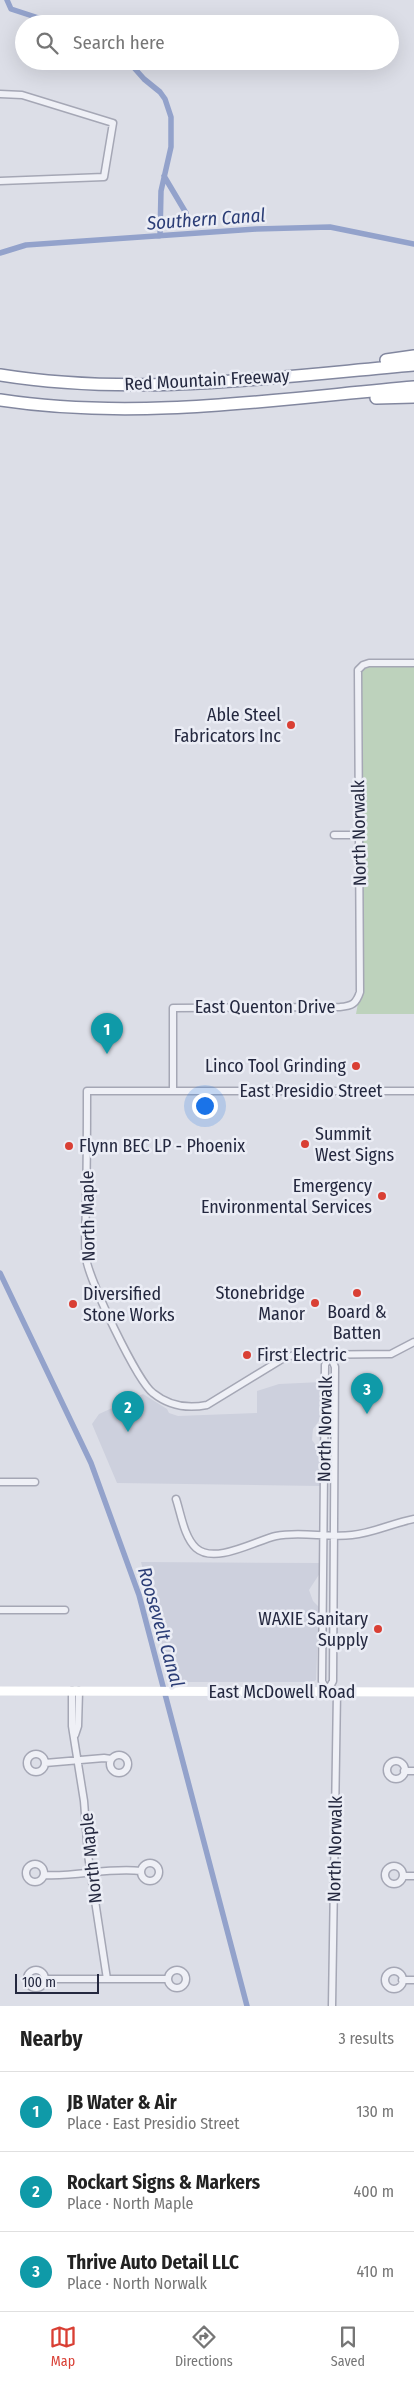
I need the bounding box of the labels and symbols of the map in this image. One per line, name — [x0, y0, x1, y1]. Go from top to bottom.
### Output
water label: Southern Canal — [145, 203, 266, 235]
street label: Red Mountain Freeway — [124, 365, 290, 395]
place label: Able Steel Fabricators Inc — [174, 704, 281, 747]
marker: Able Steel Fabricators Inc — [285, 719, 297, 731]
street label: North Norwalk — [347, 779, 371, 886]
street label: East Quenton Drive — [195, 996, 335, 1018]
pin: 1 — [91, 1013, 123, 1054]
place label: Linco Tool Grinding — [205, 1055, 347, 1077]
marker: Linco Tool Grinding — [350, 1060, 362, 1072]
street label: East Presidio Street — [240, 1080, 383, 1102]
your location — [192, 1093, 218, 1119]
place label: Summit West Signs — [315, 1123, 394, 1166]
place label: Flynn BEC LP - Phoenix — [79, 1135, 245, 1157]
marker: Summit West Signs — [299, 1138, 311, 1150]
marker: Flynn BEC LP - Phoenix — [63, 1140, 75, 1152]
street label: North Maple — [76, 1170, 100, 1262]
place label: Emergency Environmental Services — [201, 1175, 372, 1218]
marker: Emergency Environmental Services — [376, 1190, 388, 1202]
place label: Stonebridge Manor — [216, 1282, 306, 1325]
place label: Diversified Stone Works — [83, 1283, 175, 1326]
marker: Board & Batten — [351, 1287, 363, 1299]
marker: Stonebridge Manor — [309, 1297, 321, 1309]
marker: Diversified Stone Works — [67, 1298, 79, 1310]
place label: Board & Batten — [327, 1301, 387, 1344]
place label: First Electric — [257, 1344, 347, 1366]
marker: First Electric — [241, 1349, 253, 1361]
pin: 3 — [351, 1373, 383, 1414]
street label: North Norwalk — [313, 1375, 337, 1482]
pin: 2 — [112, 1391, 144, 1432]
water label: Roosevelt Canal — [133, 1564, 189, 1690]
place label: WAXIE Sanitary Supply — [258, 1608, 368, 1651]
marker: WAXIE Sanitary Supply — [372, 1623, 384, 1635]
street label: East McDowell Road — [209, 1681, 355, 1703]
street label: North Norwalk — [323, 1795, 347, 1902]
street label: North Maple — [75, 1811, 107, 1904]
scale bar — [15, 1971, 99, 1994]

